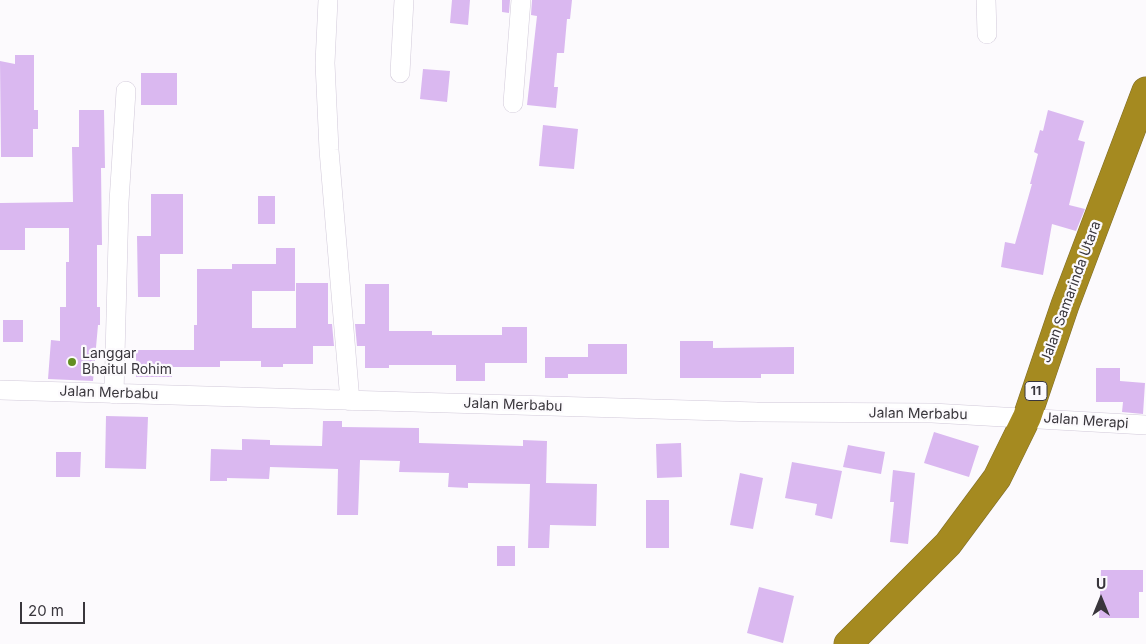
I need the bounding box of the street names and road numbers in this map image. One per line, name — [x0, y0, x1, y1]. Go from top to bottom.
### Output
street label: Jalan Samarinda Utara — [1037, 219, 1105, 365]
road number: 11 — [1025, 382, 1047, 401]
street label: Jalan Merbabu — [59, 383, 159, 403]
street label: Jalan Merbabu — [463, 395, 563, 415]
street label: Jalan Merbabu — [868, 405, 968, 423]
street label: Jalan Merapi — [1043, 410, 1129, 432]

